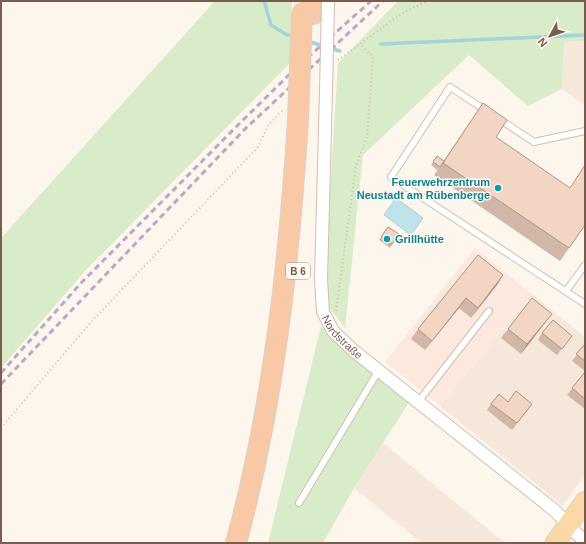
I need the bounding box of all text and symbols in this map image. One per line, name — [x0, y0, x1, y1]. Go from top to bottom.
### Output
north arrow — [530, 16, 570, 56]
text: N — [535, 35, 549, 49]
place label: Feuerwehrzentrum Neustadt am Rübenberge — [357, 176, 490, 201]
marker: Feuerwehrzentrum Neustadt am Rübenberge — [493, 183, 503, 193]
place label: Grillhütte — [395, 233, 444, 245]
marker: Grillhütte — [382, 234, 392, 244]
road number: B 6 — [286, 263, 310, 279]
street label: Nordstraße — [320, 313, 365, 361]

